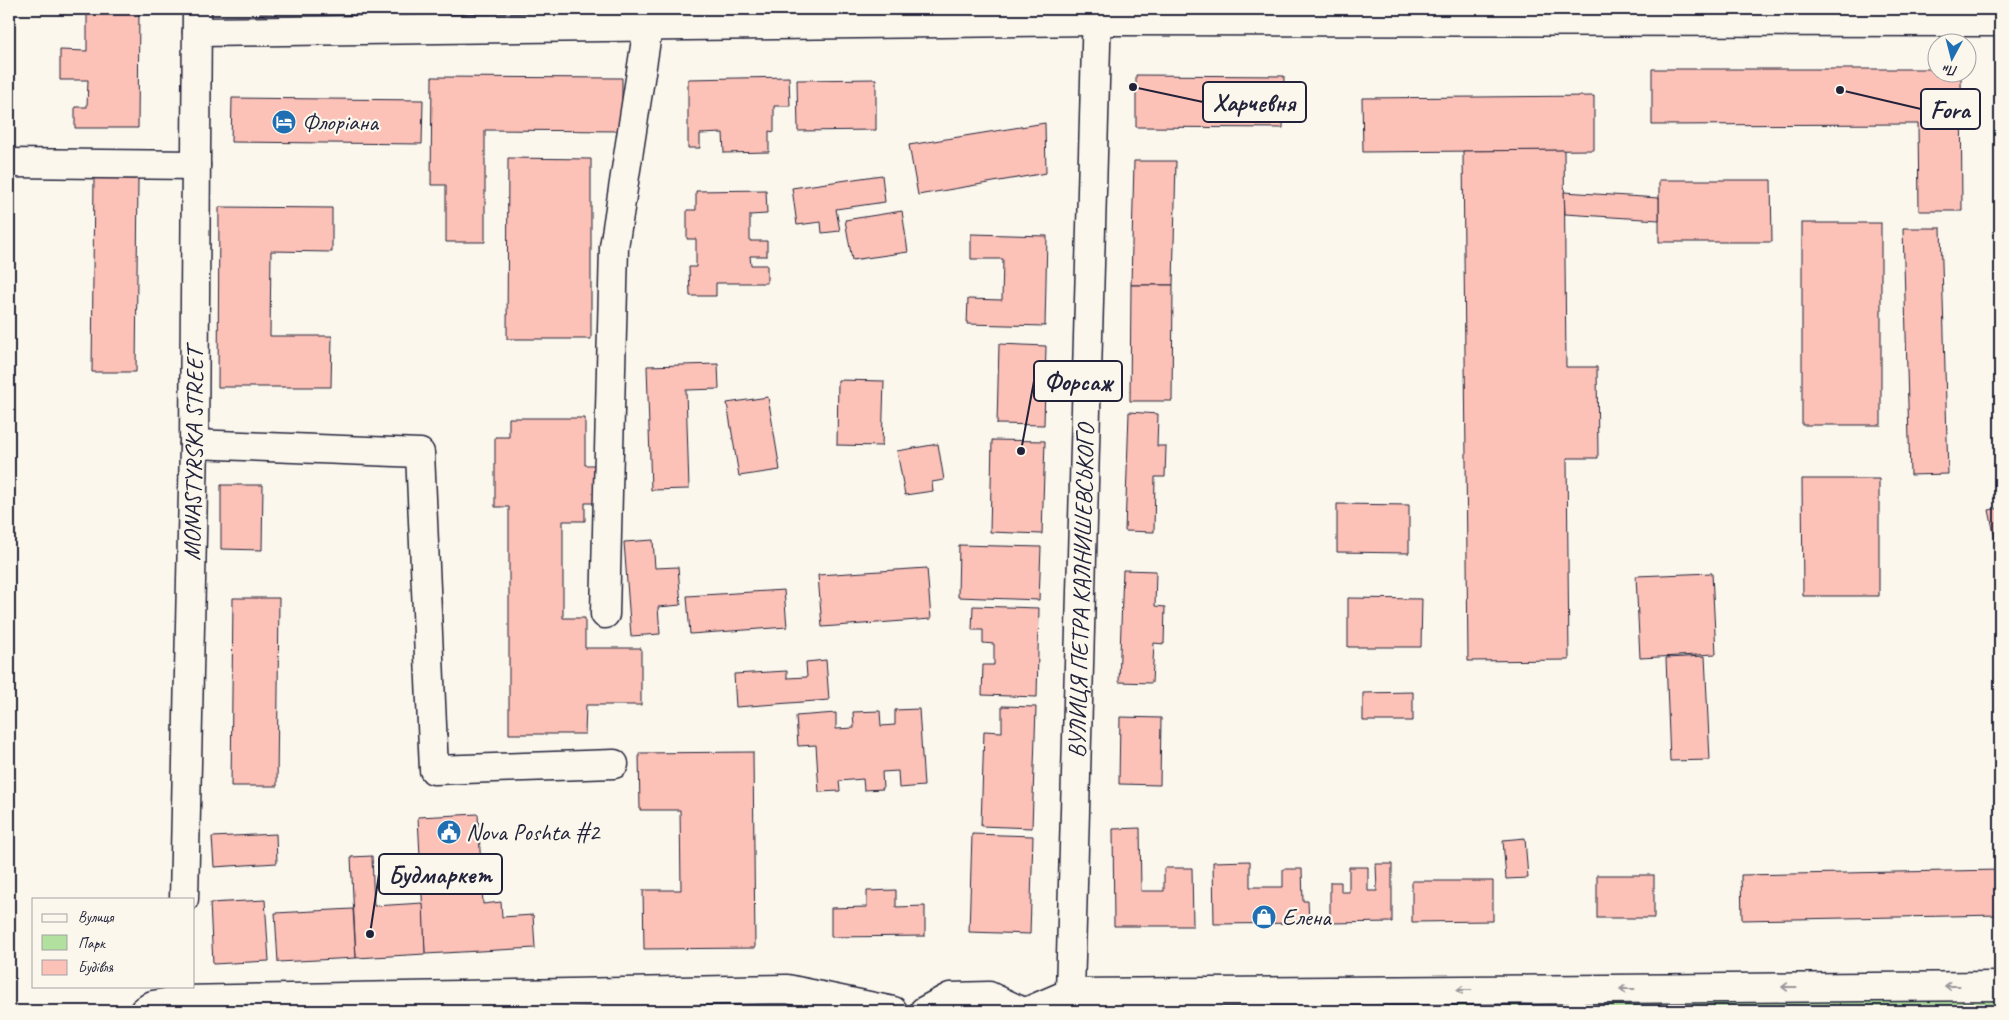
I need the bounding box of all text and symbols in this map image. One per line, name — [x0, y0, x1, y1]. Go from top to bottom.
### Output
north arrow — [1926, 32, 1976, 82]
text: Пн — [1941, 61, 1959, 80]
callout: Харчевня — [1203, 82, 1306, 122]
text: Харчевня — [1213, 87, 1297, 119]
callout: Fora — [1921, 89, 1980, 129]
text: Fora — [1930, 94, 1971, 126]
place label: Флоріана — [302, 107, 379, 137]
hotel icon: Флоріана — [271, 109, 297, 135]
street label: MONASTYRSKA STREET — [176, 342, 210, 561]
callout: Форсаж — [1034, 361, 1122, 401]
text: Форсаж — [1044, 366, 1116, 398]
street label: ВУЛИЦЯ ПЕТРА КАЛНИШЕВСЬКОГО — [1061, 421, 1101, 758]
place label: Nova Poshta #2 — [466, 817, 601, 847]
public building icon: Nova Poshta #2 — [436, 819, 462, 845]
callout: Будмаркет — [379, 854, 502, 894]
text: Будмаркет — [388, 859, 494, 891]
legend — [32, 898, 195, 988]
place label: Елена — [1282, 902, 1332, 932]
shop icon: Елена — [1251, 904, 1277, 930]
text: Вулиця — [78, 908, 115, 927]
text: Парк — [78, 934, 106, 953]
text: Будівля — [78, 958, 113, 977]
one-way arrow — [1944, 981, 1960, 991]
one-way arrow — [1781, 982, 1798, 992]
one-way arrow — [1619, 984, 1635, 993]
one-way arrow — [1456, 985, 1472, 995]

